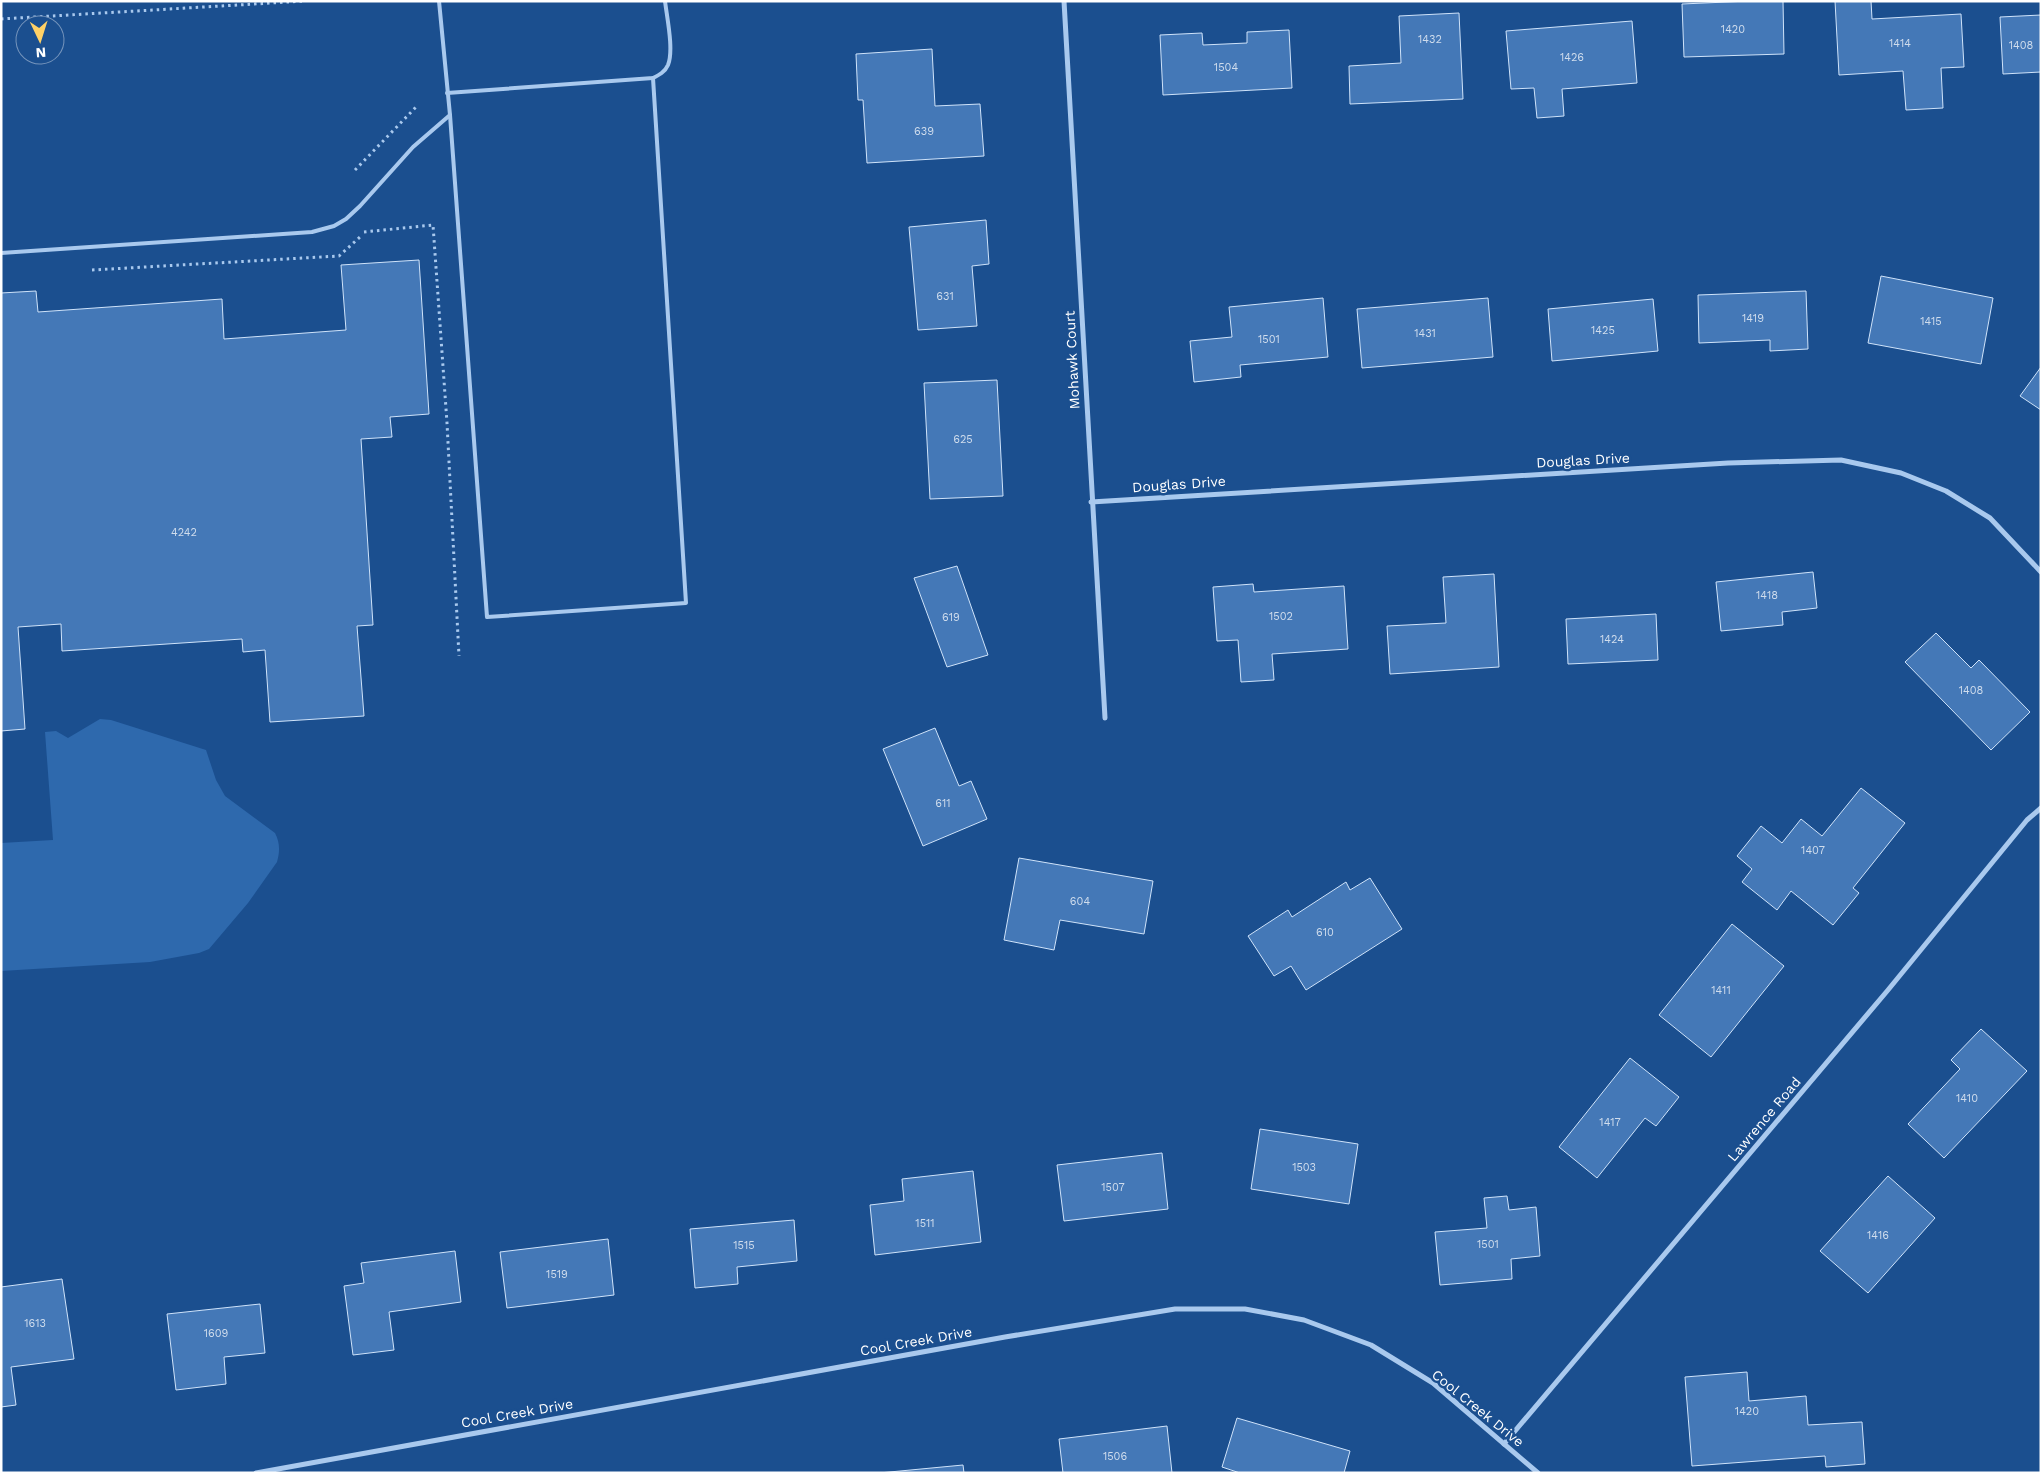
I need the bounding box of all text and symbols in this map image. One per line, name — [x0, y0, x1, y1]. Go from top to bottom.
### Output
north arrow — [15, 15, 65, 65]
house number: 1420 — [1721, 23, 1745, 36]
house number: 1432 — [1418, 33, 1442, 46]
house number: 1414 — [1889, 37, 1911, 50]
house number: 1408 — [2009, 39, 2034, 52]
text: N — [35, 45, 47, 61]
house number: 1426 — [1560, 51, 1584, 64]
house number: 1504 — [1214, 61, 1238, 74]
house number: 639 — [914, 125, 934, 138]
house number: 631 — [936, 290, 954, 303]
street label: Mohawk Court — [1061, 310, 1083, 410]
house number: 1419 — [1742, 312, 1764, 325]
house number: 1415 — [1920, 315, 1942, 328]
house number: 1425 — [1591, 324, 1615, 337]
house number: 1431 — [1414, 327, 1436, 340]
house number: 1501 — [1258, 333, 1280, 346]
house number: 625 — [953, 433, 973, 446]
street label: Douglas Drive — [1536, 450, 1630, 470]
street label: Douglas Drive — [1132, 473, 1226, 495]
house number: 4242 — [171, 526, 197, 539]
house number: 1418 — [1756, 589, 1778, 602]
house number: 1502 — [1269, 610, 1293, 623]
house number: 619 — [942, 611, 960, 624]
house number: 1424 — [1600, 633, 1624, 646]
house number: 1408 — [1959, 684, 1984, 697]
house number: 611 — [935, 797, 951, 810]
house number: 1407 — [1801, 844, 1825, 857]
house number: 604 — [1070, 895, 1090, 908]
house number: 610 — [1316, 926, 1334, 939]
house number: 1411 — [1711, 984, 1731, 997]
street label: Lawrence Road — [1724, 1074, 1804, 1164]
house number: 1410 — [1956, 1092, 1978, 1105]
house number: 1417 — [1599, 1116, 1621, 1129]
house number: 1503 — [1292, 1161, 1316, 1174]
house number: 1507 — [1101, 1181, 1125, 1194]
house number: 1511 — [915, 1217, 935, 1230]
house number: 1416 — [1867, 1229, 1889, 1242]
house number: 1501 — [1477, 1238, 1499, 1251]
house number: 1515 — [733, 1239, 755, 1252]
house number: 1519 — [546, 1268, 568, 1281]
house number: 1613 — [24, 1317, 46, 1330]
street label: Cool Creek Drive — [859, 1323, 973, 1359]
house number: 1609 — [204, 1327, 229, 1340]
street label: Cool Creek Drive — [1429, 1366, 1527, 1450]
street label: Cool Creek Drive — [460, 1395, 574, 1431]
house number: 1420 — [1735, 1405, 1759, 1418]
house number: 1506 — [1103, 1450, 1127, 1463]

